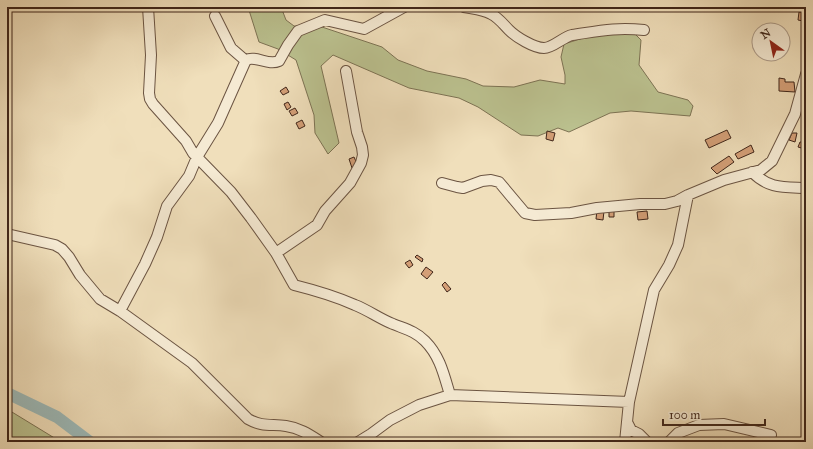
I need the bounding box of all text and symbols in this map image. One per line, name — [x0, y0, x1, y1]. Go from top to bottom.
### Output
north arrow — [751, 22, 791, 62]
text: N — [758, 26, 774, 42]
scale bar — [663, 401, 765, 427]
text: 100 m — [669, 408, 700, 422]

